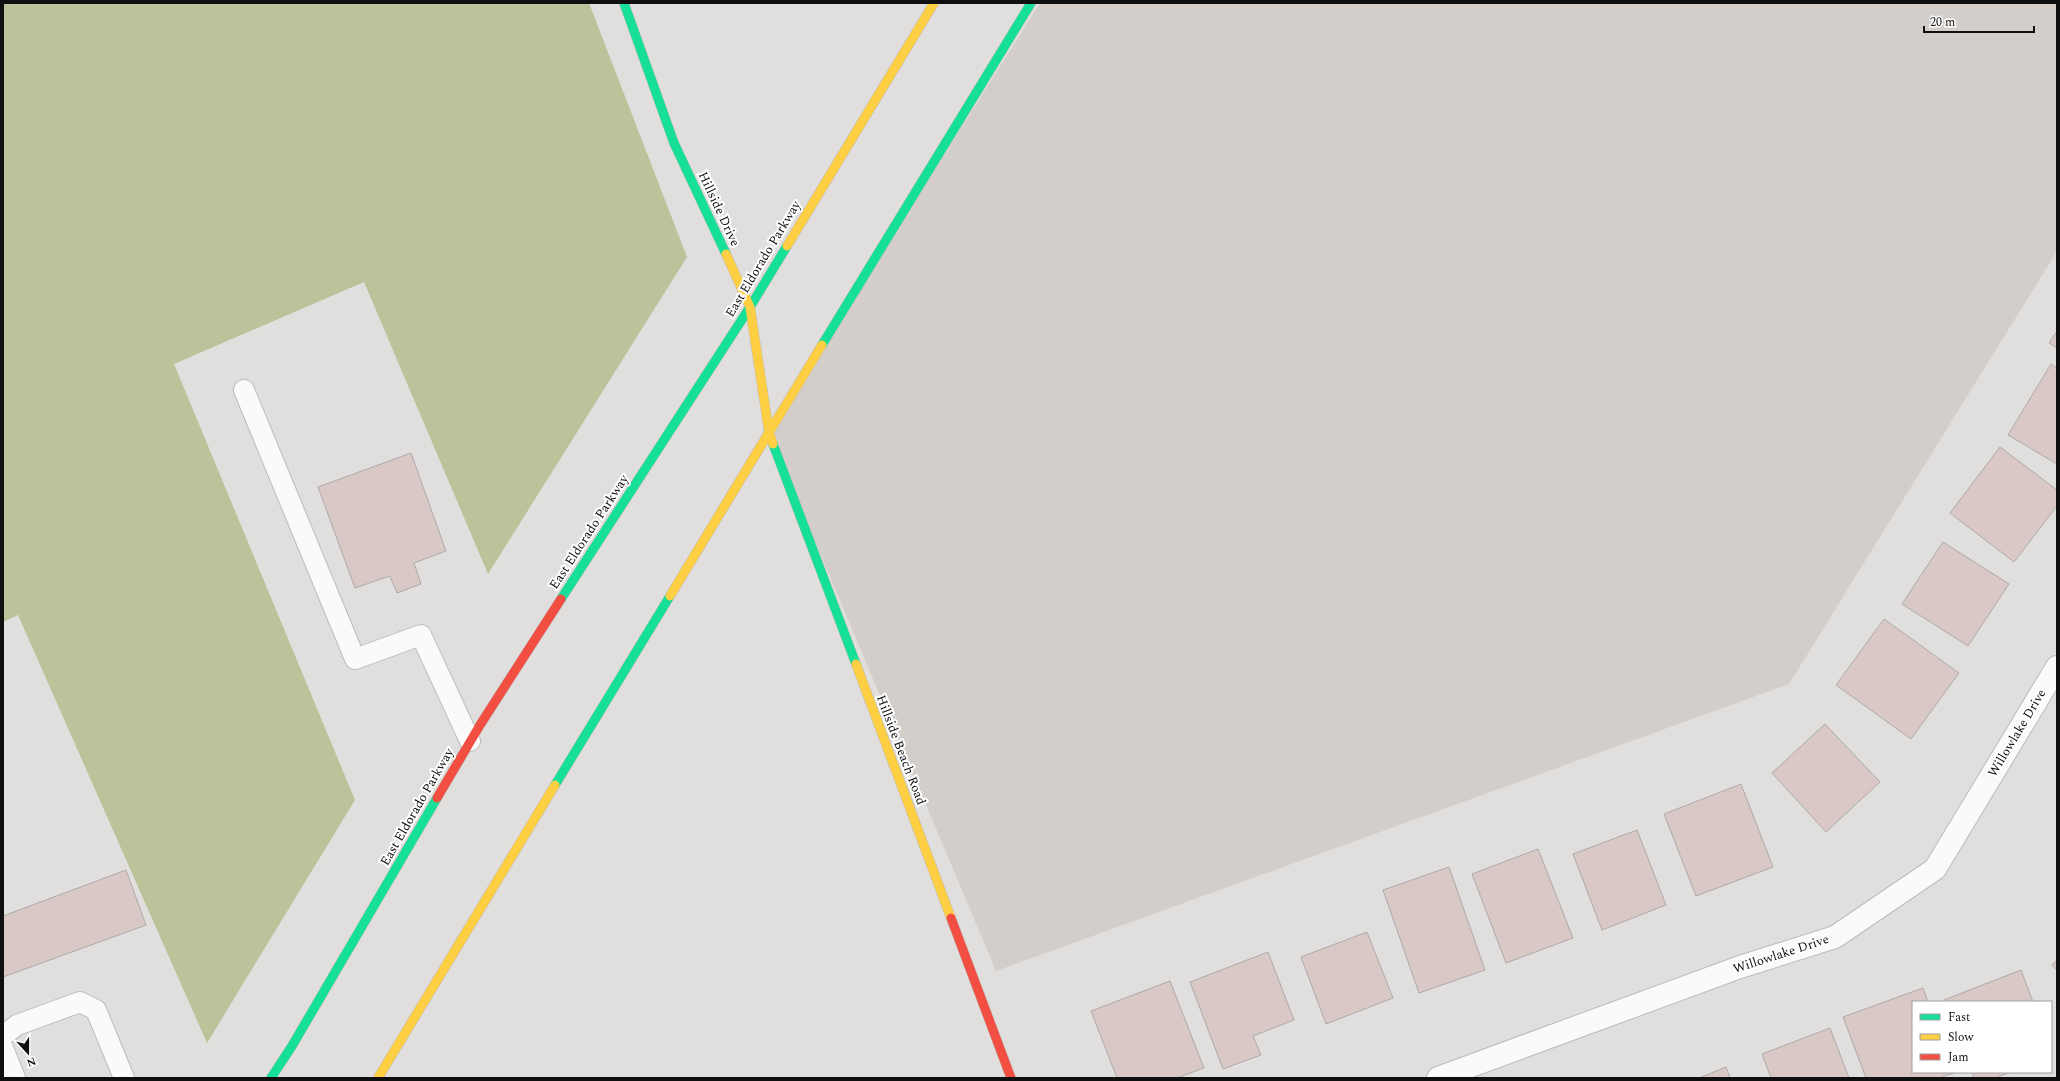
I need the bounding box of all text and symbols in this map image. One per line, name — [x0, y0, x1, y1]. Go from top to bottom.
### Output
scale bar — [1924, 8, 2034, 34]
text: 20 m — [1930, 13, 1955, 32]
street label: Hillside Drive — [693, 168, 745, 250]
street label: East Eldorado Parkway — [720, 196, 806, 321]
street label: East Eldorado Parkway — [544, 470, 634, 593]
street label: Willowlake Drive — [1983, 685, 2051, 781]
street label: Hillside Beach Road — [871, 692, 931, 808]
street label: East Eldorado Parkway — [375, 744, 459, 870]
street label: Willowlake Drive — [1731, 929, 1831, 979]
legend — [1912, 1001, 2052, 1073]
text: Fast — [1948, 1008, 1970, 1027]
text: Slow — [1948, 1028, 1974, 1047]
north arrow — [8, 1033, 48, 1073]
text: Jam — [1948, 1048, 1969, 1067]
text: N — [24, 1052, 39, 1071]

